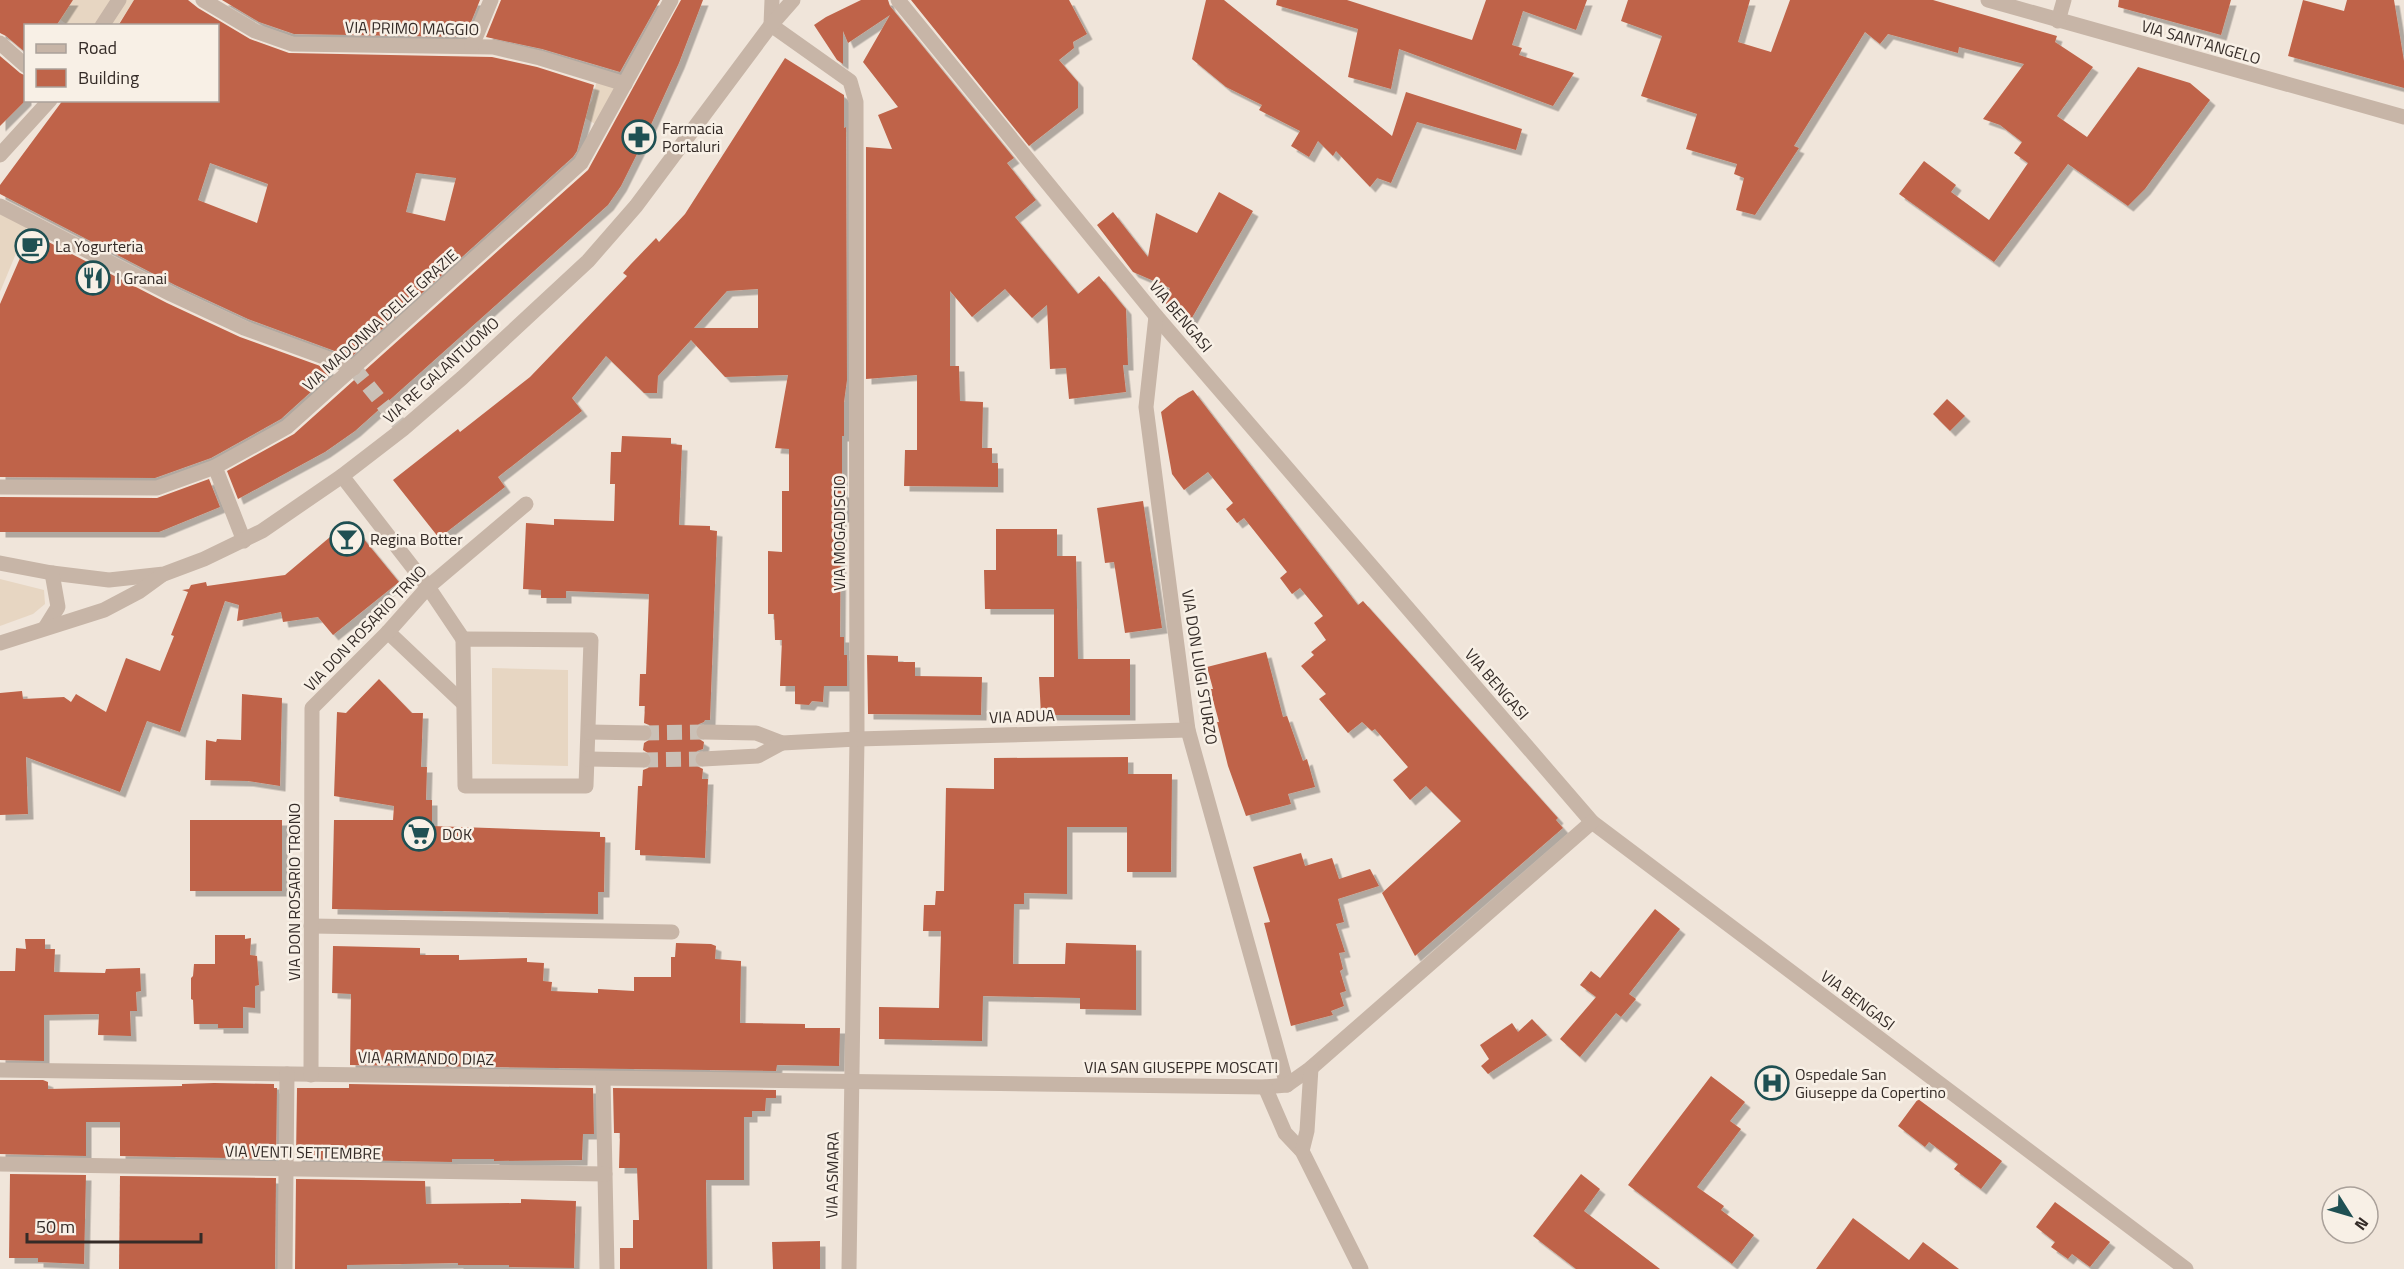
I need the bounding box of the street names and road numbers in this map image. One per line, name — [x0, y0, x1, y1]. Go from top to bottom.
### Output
street label: VIA SANT'ANGELO — [2138, 13, 2264, 71]
street label: VIA PRIMO MAGGIO — [345, 15, 479, 41]
street label: VIA MADONNA DELLE GRAZIE — [297, 243, 463, 397]
street label: VIA BENGASI — [1144, 275, 1218, 357]
street label: VIA RE GALANTUOMO — [378, 311, 504, 429]
street label: VIA MOGADISCIO — [827, 475, 851, 591]
street label: VIA DON ROSARIO TRNO — [298, 559, 432, 697]
street label: VIA DON LUIGI STURZO — [1176, 588, 1224, 746]
street label: VIA BENGASI — [1459, 643, 1535, 725]
street label: VIA ADUA — [989, 703, 1056, 729]
street label: VIA DON ROSARIO TRONO — [282, 803, 306, 981]
street label: VIA BENGASI — [1816, 964, 1900, 1036]
street label: VIA ARMANDO DIAZ — [358, 1045, 494, 1071]
street label: VIA SAN GIUSEPPE MOSCATI — [1084, 1055, 1278, 1079]
street label: VIA ASMARA — [819, 1131, 845, 1219]
street label: VIA VENTI SETTEMBRE — [225, 1139, 382, 1165]

